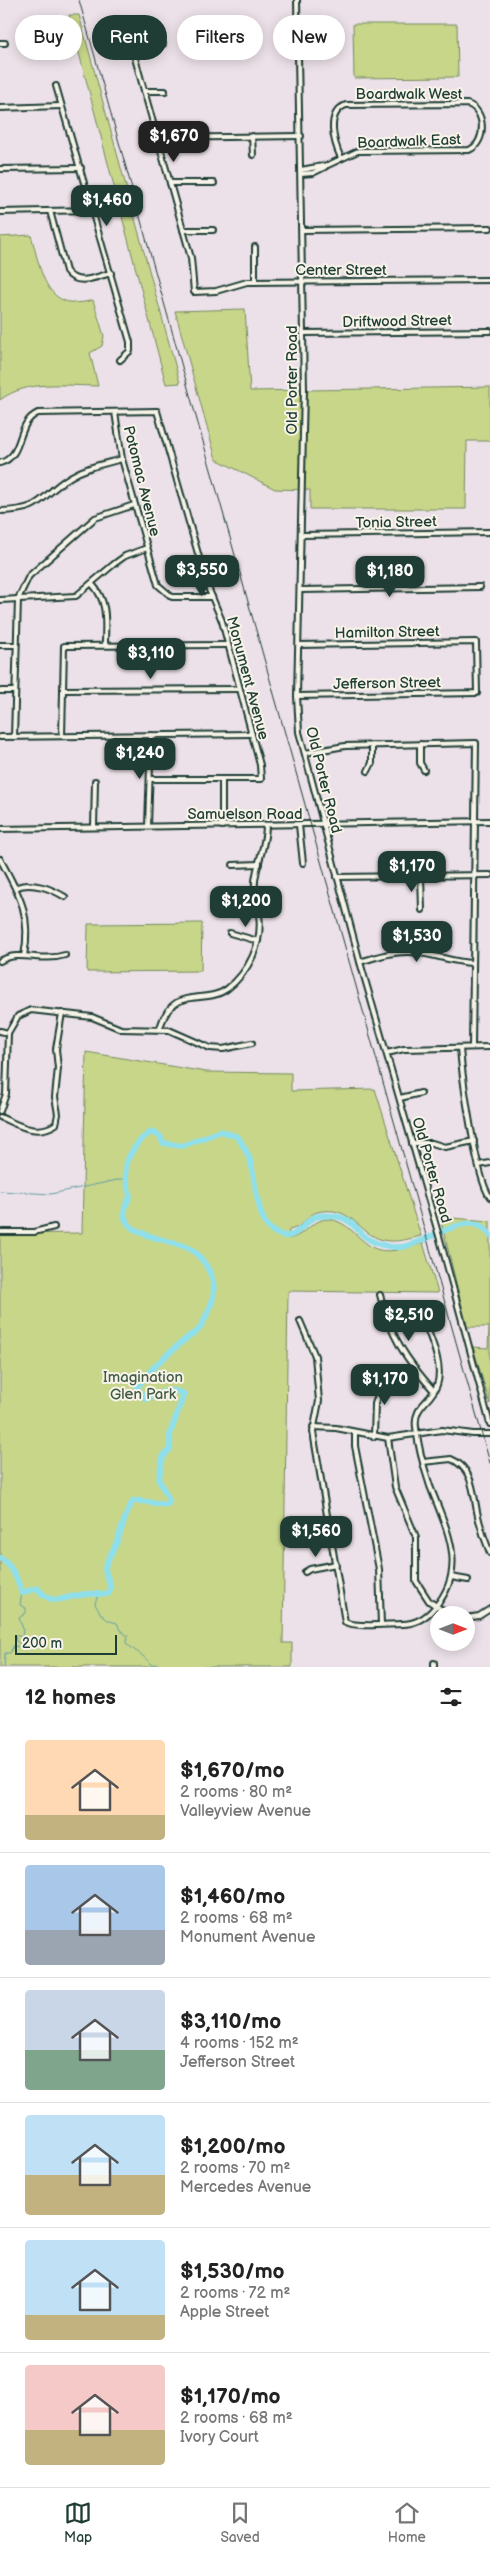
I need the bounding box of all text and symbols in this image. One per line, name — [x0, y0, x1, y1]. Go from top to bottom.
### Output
chip: Buy — [15, 15, 82, 60]
chip: Rent — [92, 15, 167, 60]
chip: Filters — [177, 15, 263, 60]
chip: New — [273, 15, 345, 60]
street label: Boardwalk West — [356, 85, 463, 104]
pin: $1,670 — [133, 120, 215, 163]
text: $1,670 — [149, 127, 199, 146]
street label: Boardwalk East — [357, 130, 462, 153]
pin: $1,460 — [66, 184, 148, 227]
text: $1,460 — [82, 191, 132, 210]
street label: Center Street — [295, 261, 387, 280]
street label: Driftwood Street — [342, 311, 452, 332]
street label: Old Porter Road — [283, 325, 302, 435]
street label: Potomac Avenue — [119, 424, 164, 538]
street label: Tonia Street — [355, 512, 437, 533]
pin: $3,550 — [161, 554, 243, 597]
pin: $1,180 — [349, 556, 431, 598]
text: $3,550 — [176, 561, 228, 580]
text: $1,180 — [366, 562, 414, 581]
street label: Monument Avenue — [222, 614, 273, 742]
street label: Hamilton Street — [334, 622, 440, 643]
pin: $3,110 — [110, 638, 192, 680]
text: $3,110 — [128, 644, 174, 663]
street label: Jefferson Street — [333, 673, 441, 694]
street label: Old Porter Road — [301, 725, 346, 835]
pin: $1,240 — [99, 738, 181, 780]
text: $1,240 — [115, 744, 165, 763]
street label: Samuelson Road — [187, 805, 303, 824]
pin: $1,170 — [371, 850, 453, 893]
text: $1,170 — [389, 857, 435, 876]
pin: $1,200 — [205, 886, 287, 928]
text: $1,200 — [221, 892, 271, 911]
pin: $1,530 — [376, 920, 458, 963]
text: $1,530 — [392, 927, 442, 946]
street label: Old Porter Road — [407, 1115, 456, 1225]
pin: $2,510 — [368, 1300, 450, 1342]
text: $2,510 — [384, 1306, 434, 1325]
pin: $1,170 — [344, 1364, 426, 1406]
park label: Imagination Glen Park — [103, 1368, 183, 1404]
text: $1,170 — [362, 1370, 408, 1389]
pin: $1,560 — [275, 1516, 357, 1558]
text: $1,560 — [291, 1522, 341, 1541]
north arrow — [430, 1606, 475, 1651]
map controls — [430, 1606, 475, 1651]
scale bar — [15, 1632, 118, 1655]
text: 200 m — [22, 1635, 62, 1652]
icon: filters — [437, 1683, 465, 1711]
text: 12 homes — [25, 1685, 116, 1710]
text: $1,670/mo — [180, 1758, 284, 1783]
icon: home — [65, 1760, 125, 1820]
text: 2 rooms · 80 m² — [180, 1783, 292, 1802]
text: Valleyview Avenue — [180, 1802, 311, 1821]
text: $1,460/mo — [180, 1884, 285, 1909]
icon: home — [65, 1885, 125, 1945]
text: 2 rooms · 68 m² — [180, 1909, 293, 1928]
text: Monument Avenue — [180, 1928, 315, 1947]
text: $3,110/mo — [180, 2009, 281, 2034]
icon: home — [65, 2010, 125, 2070]
text: 4 rooms · 152 m² — [180, 2034, 299, 2053]
text: Jefferson Street — [180, 2053, 295, 2072]
text: $1,200/mo — [180, 2134, 285, 2159]
icon: home — [65, 2135, 125, 2195]
text: 2 rooms · 70 m² — [180, 2159, 290, 2178]
text: Mercedes Avenue — [180, 2178, 311, 2197]
text: $1,530/mo — [180, 2259, 285, 2284]
icon: home — [65, 2260, 125, 2320]
text: 2 rooms · 72 m² — [180, 2284, 290, 2303]
text: Apple Street — [180, 2303, 269, 2322]
text: $1,170/mo — [180, 2384, 281, 2409]
icon: home — [65, 2385, 125, 2445]
text: 2 rooms · 68 m² — [180, 2409, 293, 2428]
text: Ivory Court — [180, 2428, 259, 2447]
tab: Map — [64, 2499, 92, 2546]
tab: Saved — [220, 2499, 260, 2546]
tab: Home — [388, 2499, 426, 2546]

